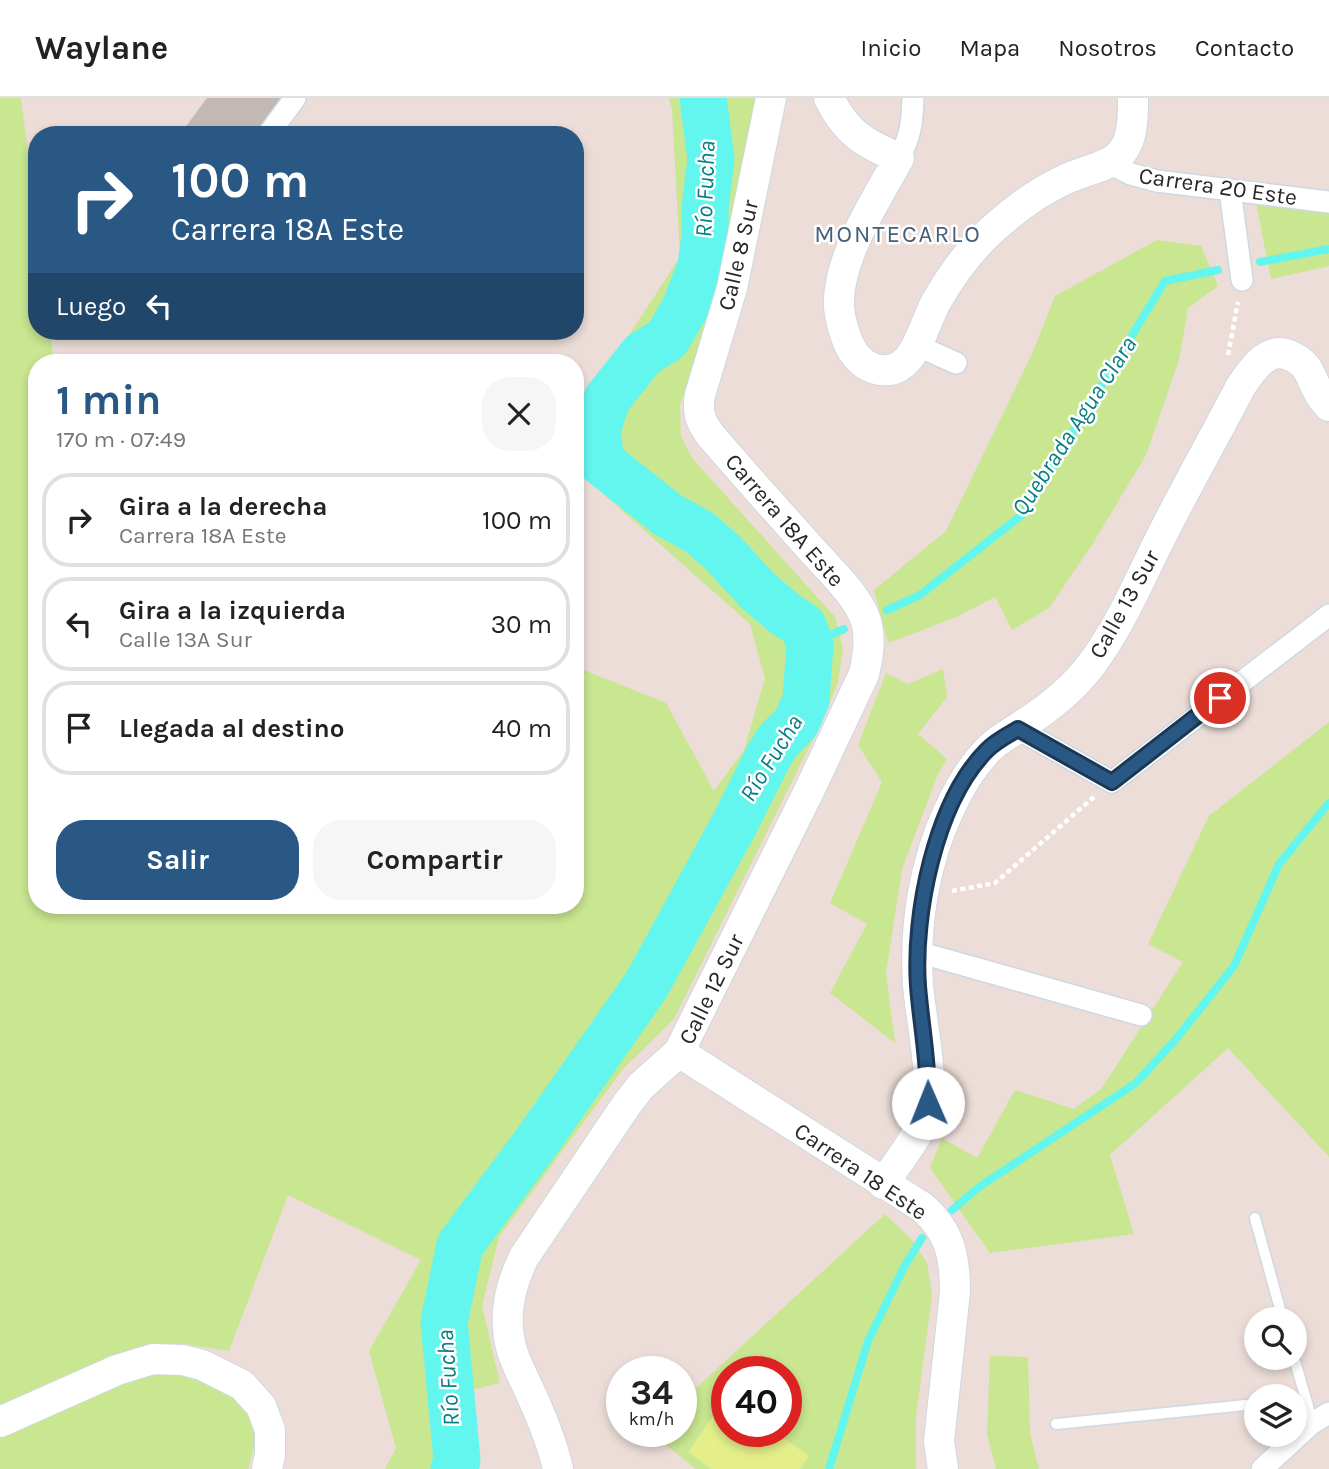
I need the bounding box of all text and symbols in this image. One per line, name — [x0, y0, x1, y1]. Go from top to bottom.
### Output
text: Waylane — [35, 29, 168, 67]
text: Inicio — [860, 34, 921, 62]
text: Mapa — [959, 34, 1020, 62]
text: Nosotros — [1058, 34, 1157, 62]
text: Contacto — [1195, 34, 1294, 62]
water label: Río Fucha — [689, 140, 721, 238]
text: 100 m — [171, 152, 309, 209]
icon: right — [56, 154, 147, 245]
street label: Carrera 20 Este — [1137, 162, 1299, 211]
street label: Calle 8 Sur — [713, 197, 764, 313]
text: Carrera 18A Este — [171, 211, 404, 248]
district label: MONTECARLO — [814, 220, 982, 248]
icon: left — [140, 287, 178, 325]
text: Luego — [56, 291, 126, 322]
water label: Quebrada Agua Clara — [1006, 331, 1142, 521]
text: 1 min — [56, 375, 161, 425]
button: close — [482, 377, 556, 451]
text: 170 m · 07:49 — [56, 426, 186, 453]
street label: Carrera 18A Este — [719, 448, 850, 592]
text: Gira a la derecha — [119, 491, 328, 522]
icon: right — [60, 501, 98, 539]
text: 100 m — [482, 505, 552, 536]
text: Carrera 18A Este — [119, 522, 287, 549]
street label: Calle 13 Sur — [1084, 545, 1166, 663]
text: Gira a la izquierda — [119, 595, 346, 626]
icon: left — [60, 605, 98, 643]
text: 30 m — [491, 609, 552, 640]
text: Calle 13A Sur — [119, 626, 252, 653]
pin — [1190, 668, 1250, 728]
icon: arrive — [1201, 679, 1239, 717]
icon: arrive — [60, 709, 98, 747]
water label: Río Fucha — [733, 710, 809, 806]
text: Llegada al destino — [119, 713, 345, 744]
text: 40 m — [492, 713, 552, 744]
button: Salir — [56, 820, 299, 900]
button: Compartir — [313, 820, 556, 900]
street label: Calle 12 Sur — [673, 929, 750, 1049]
position arrow — [891, 1066, 965, 1140]
street label: Carrera 18 Este — [789, 1117, 932, 1226]
map controls — [1244, 1307, 1307, 1447]
button: search — [1244, 1307, 1307, 1370]
water label: Río Fucha — [431, 1329, 465, 1427]
speed limit sign: 40 — [711, 1356, 802, 1447]
text: 34 — [630, 1372, 673, 1413]
button: layers — [1244, 1384, 1307, 1447]
text: km/h — [629, 1408, 674, 1430]

